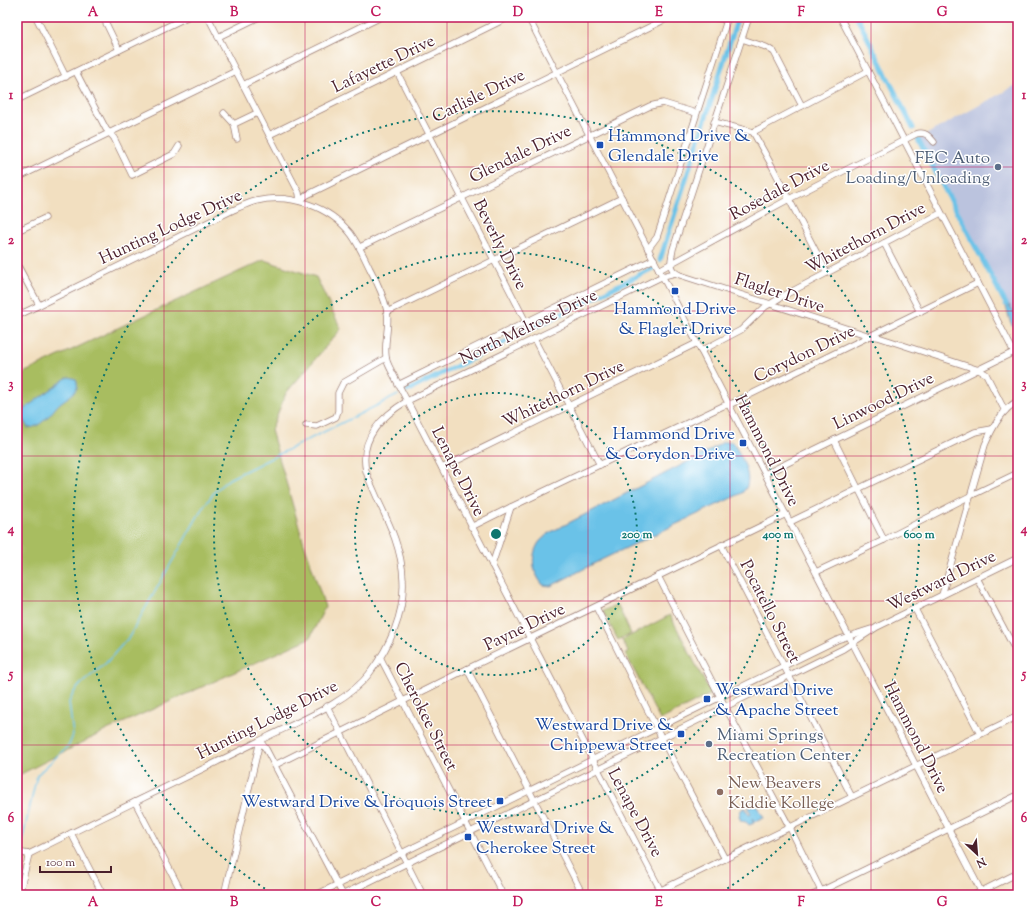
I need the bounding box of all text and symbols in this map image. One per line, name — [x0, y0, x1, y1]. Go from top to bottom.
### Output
text: A — [88, 4, 99, 22]
text: B — [230, 4, 239, 22]
text: C — [371, 4, 381, 22]
text: D — [513, 4, 523, 22]
text: E — [655, 4, 663, 22]
text: F — [797, 4, 805, 22]
text: G — [937, 4, 948, 22]
street label: Lafayette Drive — [328, 30, 439, 100]
street label: Carlisle Drive — [428, 64, 529, 130]
text: 1 — [9, 87, 14, 105]
text: 1 — [1022, 87, 1027, 105]
street label: Glendale Drive — [466, 120, 576, 190]
place label: Hammond Drive & Glendale Drive — [608, 125, 751, 169]
marker: Hammond Drive & Glendale Drive — [595, 140, 605, 150]
place label: FEC Auto Loading/Unloading — [846, 147, 990, 191]
street label: Rosedale Drive — [726, 154, 834, 227]
marker: FEC Auto Loading/Unloading — [993, 162, 1003, 172]
street label: Hunting Lodge Drive — [95, 184, 246, 271]
street label: Beverly Drive — [466, 196, 532, 294]
street label: Whitethorn Drive — [802, 197, 930, 281]
text: 2 — [8, 232, 15, 250]
text: 2 — [1021, 232, 1028, 250]
street label: Flagler Drive — [731, 268, 828, 320]
street label: North Melrose Drive — [456, 284, 602, 372]
marker: Hammond Drive & Flagler Drive — [670, 286, 680, 296]
place label: Hammond Drive & Flagler Drive — [614, 298, 736, 342]
street label: Corydon Drive — [750, 320, 860, 390]
street label: Whitethorn Drive — [499, 355, 629, 435]
street label: Linwood Drive — [829, 367, 938, 437]
text: 3 — [8, 376, 14, 394]
text: 3 — [1021, 376, 1027, 394]
street label: Hammond Drive — [728, 391, 805, 511]
street label: Lenape Drive — [424, 423, 490, 521]
place label: Hammond Drive & Corydon Drive — [605, 423, 735, 467]
marker: Hammond Drive & Corydon Drive — [738, 438, 748, 448]
text: 4 — [7, 521, 15, 539]
text: 4 — [1020, 521, 1028, 539]
text: 200 m — [622, 526, 652, 544]
text: 400 m — [761, 526, 794, 544]
text: 600 m — [903, 526, 935, 544]
centre of rings — [489, 527, 503, 541]
street label: Westward Drive — [883, 545, 1000, 619]
street label: Pocatello Street — [733, 556, 806, 668]
street label: Payne Drive — [480, 598, 570, 658]
street label: Cherokee Street — [387, 658, 463, 776]
text: 5 — [8, 666, 14, 684]
text: 5 — [1021, 666, 1027, 684]
street label: Hunting Lodge Drive — [193, 675, 343, 767]
street label: Hammond Drive — [877, 678, 954, 798]
place label: Westward Drive & Apache Street — [715, 679, 838, 723]
marker: Westward Drive & Apache Street — [702, 694, 712, 704]
place label: Westward Drive & Chippewa Street — [535, 714, 674, 758]
place label: Miami Springs Recreation Center — [717, 724, 852, 768]
marker: Westward Drive & Chippewa Street — [676, 729, 686, 739]
marker: Miami Springs Recreation Center — [704, 739, 714, 749]
street label: Lenape Drive — [601, 764, 668, 862]
place label: New Beavers Kiddie Kollege — [728, 772, 835, 816]
marker: New Beavers Kiddie Kollege — [715, 787, 725, 797]
place label: Westward Drive & Iroquois Street — [242, 791, 492, 815]
marker: Westward Drive & Iroquois Street — [495, 796, 505, 806]
text: 6 — [8, 810, 15, 828]
text: 6 — [1021, 810, 1028, 828]
place label: Westward Drive & Cherokee Street — [476, 817, 615, 861]
marker: Westward Drive & Cherokee Street — [463, 832, 473, 842]
north arrow — [957, 834, 997, 874]
scale bar — [40, 848, 111, 874]
text: N — [973, 853, 989, 871]
text: 100 m — [46, 854, 75, 872]
text: A — [88, 894, 99, 912]
text: B — [230, 894, 239, 912]
text: C — [371, 894, 381, 912]
text: D — [513, 894, 523, 912]
text: E — [655, 894, 663, 912]
text: F — [797, 894, 805, 912]
text: G — [937, 894, 948, 912]

